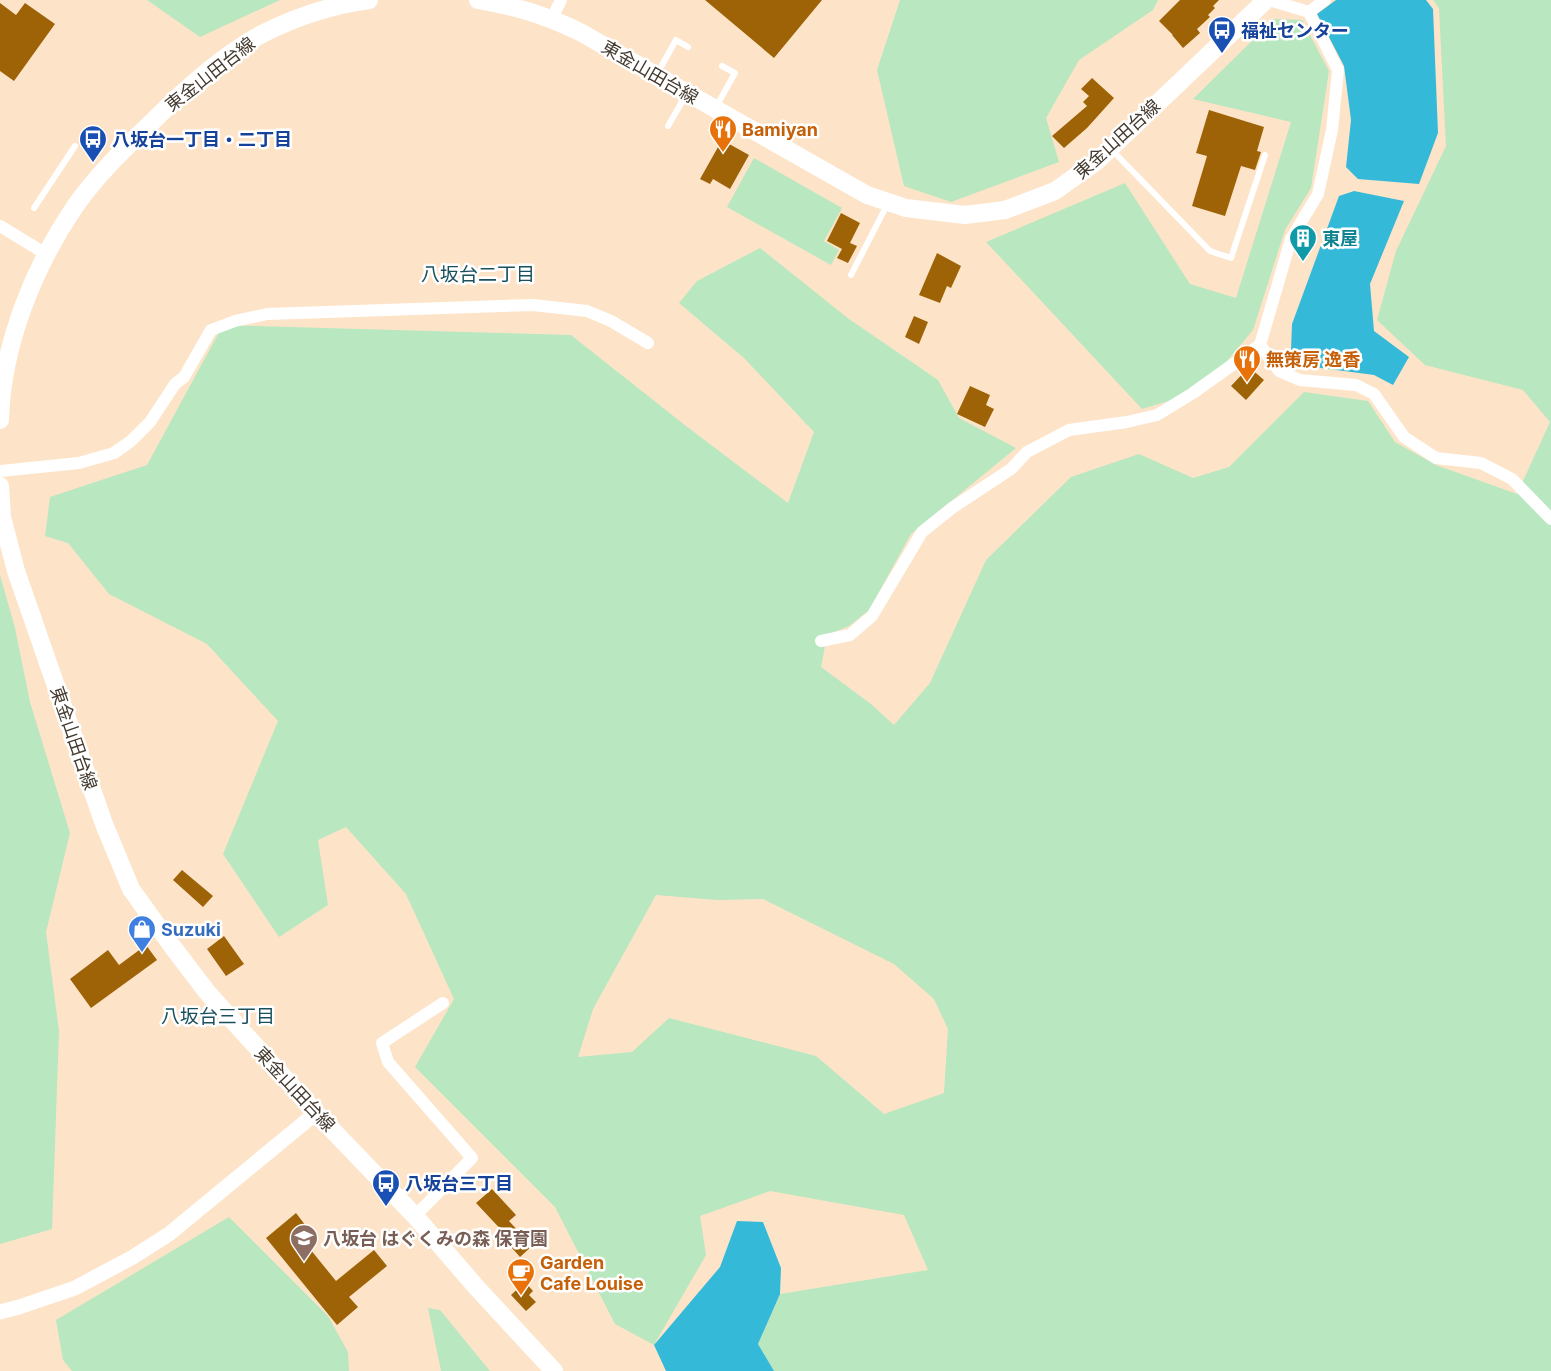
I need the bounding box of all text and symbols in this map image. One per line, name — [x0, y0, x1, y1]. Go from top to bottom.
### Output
bus stop icon: 福祉センター — [1207, 15, 1237, 54]
place label: 福祉センター — [1241, 20, 1349, 41]
street label: 東金山田台線 — [161, 32, 259, 116]
street label: 東金山田台線 — [598, 36, 702, 108]
street label: 東金山田台線 — [1070, 95, 1164, 183]
restaurant icon: Bamiyan — [708, 114, 738, 153]
place label: Bamiyan — [742, 119, 818, 140]
bus stop icon: 八坂台一丁目・二丁目 — [78, 124, 108, 163]
place label: 八坂台一丁目・二丁目 — [112, 129, 292, 150]
building icon: 東屋 — [1288, 223, 1318, 262]
place label: 東屋 — [1322, 228, 1358, 249]
district label: 八坂台二丁目 — [421, 263, 535, 286]
restaurant icon: 無策房 逸香 — [1232, 344, 1262, 383]
place label: 無策房 逸香 — [1266, 349, 1360, 370]
street label: 東金山田台線 — [46, 684, 102, 792]
shop icon: Suzuki — [127, 914, 157, 953]
place label: Suzuki — [161, 919, 221, 940]
district label: 八坂台三丁目 — [161, 1005, 275, 1028]
street label: 東金山田台線 — [250, 1042, 340, 1136]
bus stop icon: 八坂台三丁目 — [371, 1168, 401, 1207]
place label: 八坂台三丁目 — [405, 1173, 513, 1194]
school or university icon: 八坂台 はぐくみの森 保育園 — [289, 1223, 319, 1262]
place label: 八坂台 はぐくみの森 保育園 — [323, 1228, 548, 1249]
place label: Garden Cafe Louise — [540, 1252, 644, 1294]
cafe icon: Garden Cafe Louise — [506, 1257, 536, 1296]

